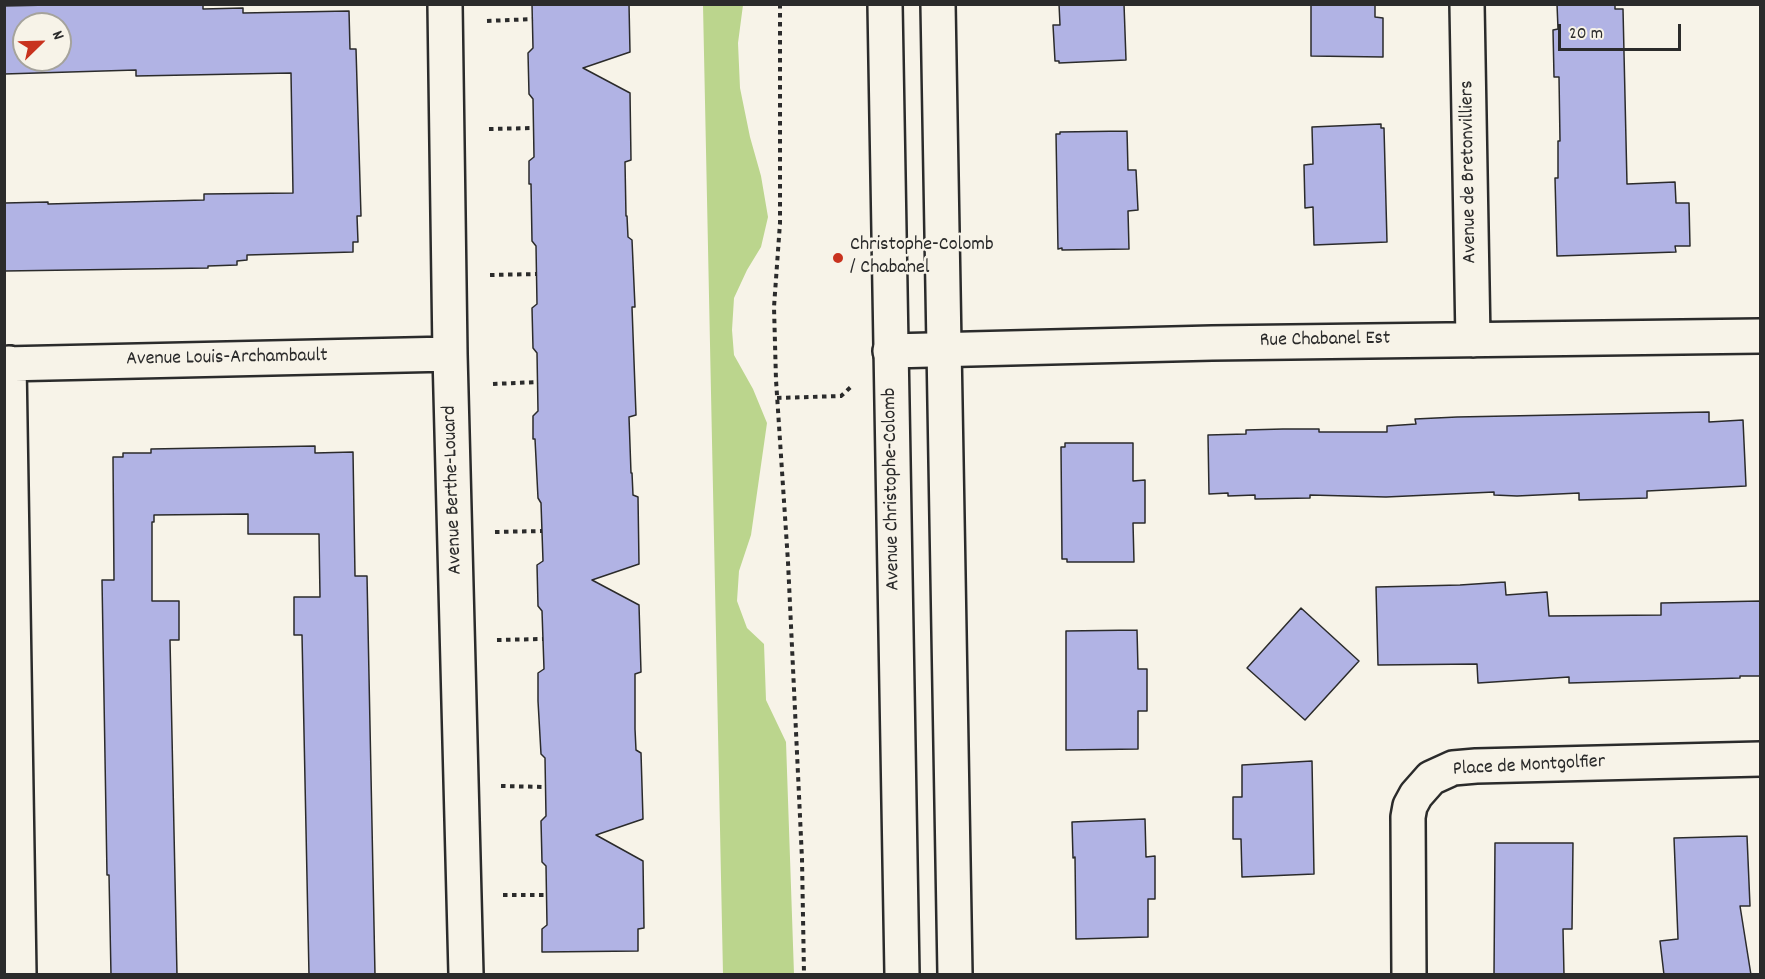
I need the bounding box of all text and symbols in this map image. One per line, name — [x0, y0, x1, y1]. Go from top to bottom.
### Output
north arrow — [12, 12, 72, 72]
scale bar — [1561, 12, 1684, 50]
text: 20 m — [1569, 22, 1603, 47]
text: N — [45, 27, 69, 44]
street label: Avenue de Bretonvilliers — [1456, 80, 1484, 264]
place label: Christophe-Colomb / Chabanel — [850, 234, 994, 281]
marker: Christophe-Colomb / Chabanel — [831, 251, 845, 265]
street label: Rue Chabanel Est — [1260, 328, 1390, 354]
street label: Avenue Louis-Archambault — [126, 345, 328, 373]
street label: Avenue Christophe-Colomb — [879, 387, 907, 591]
street label: Avenue Berthe-Louard — [439, 405, 469, 575]
street label: Place de Montgolfier — [1452, 751, 1606, 783]

